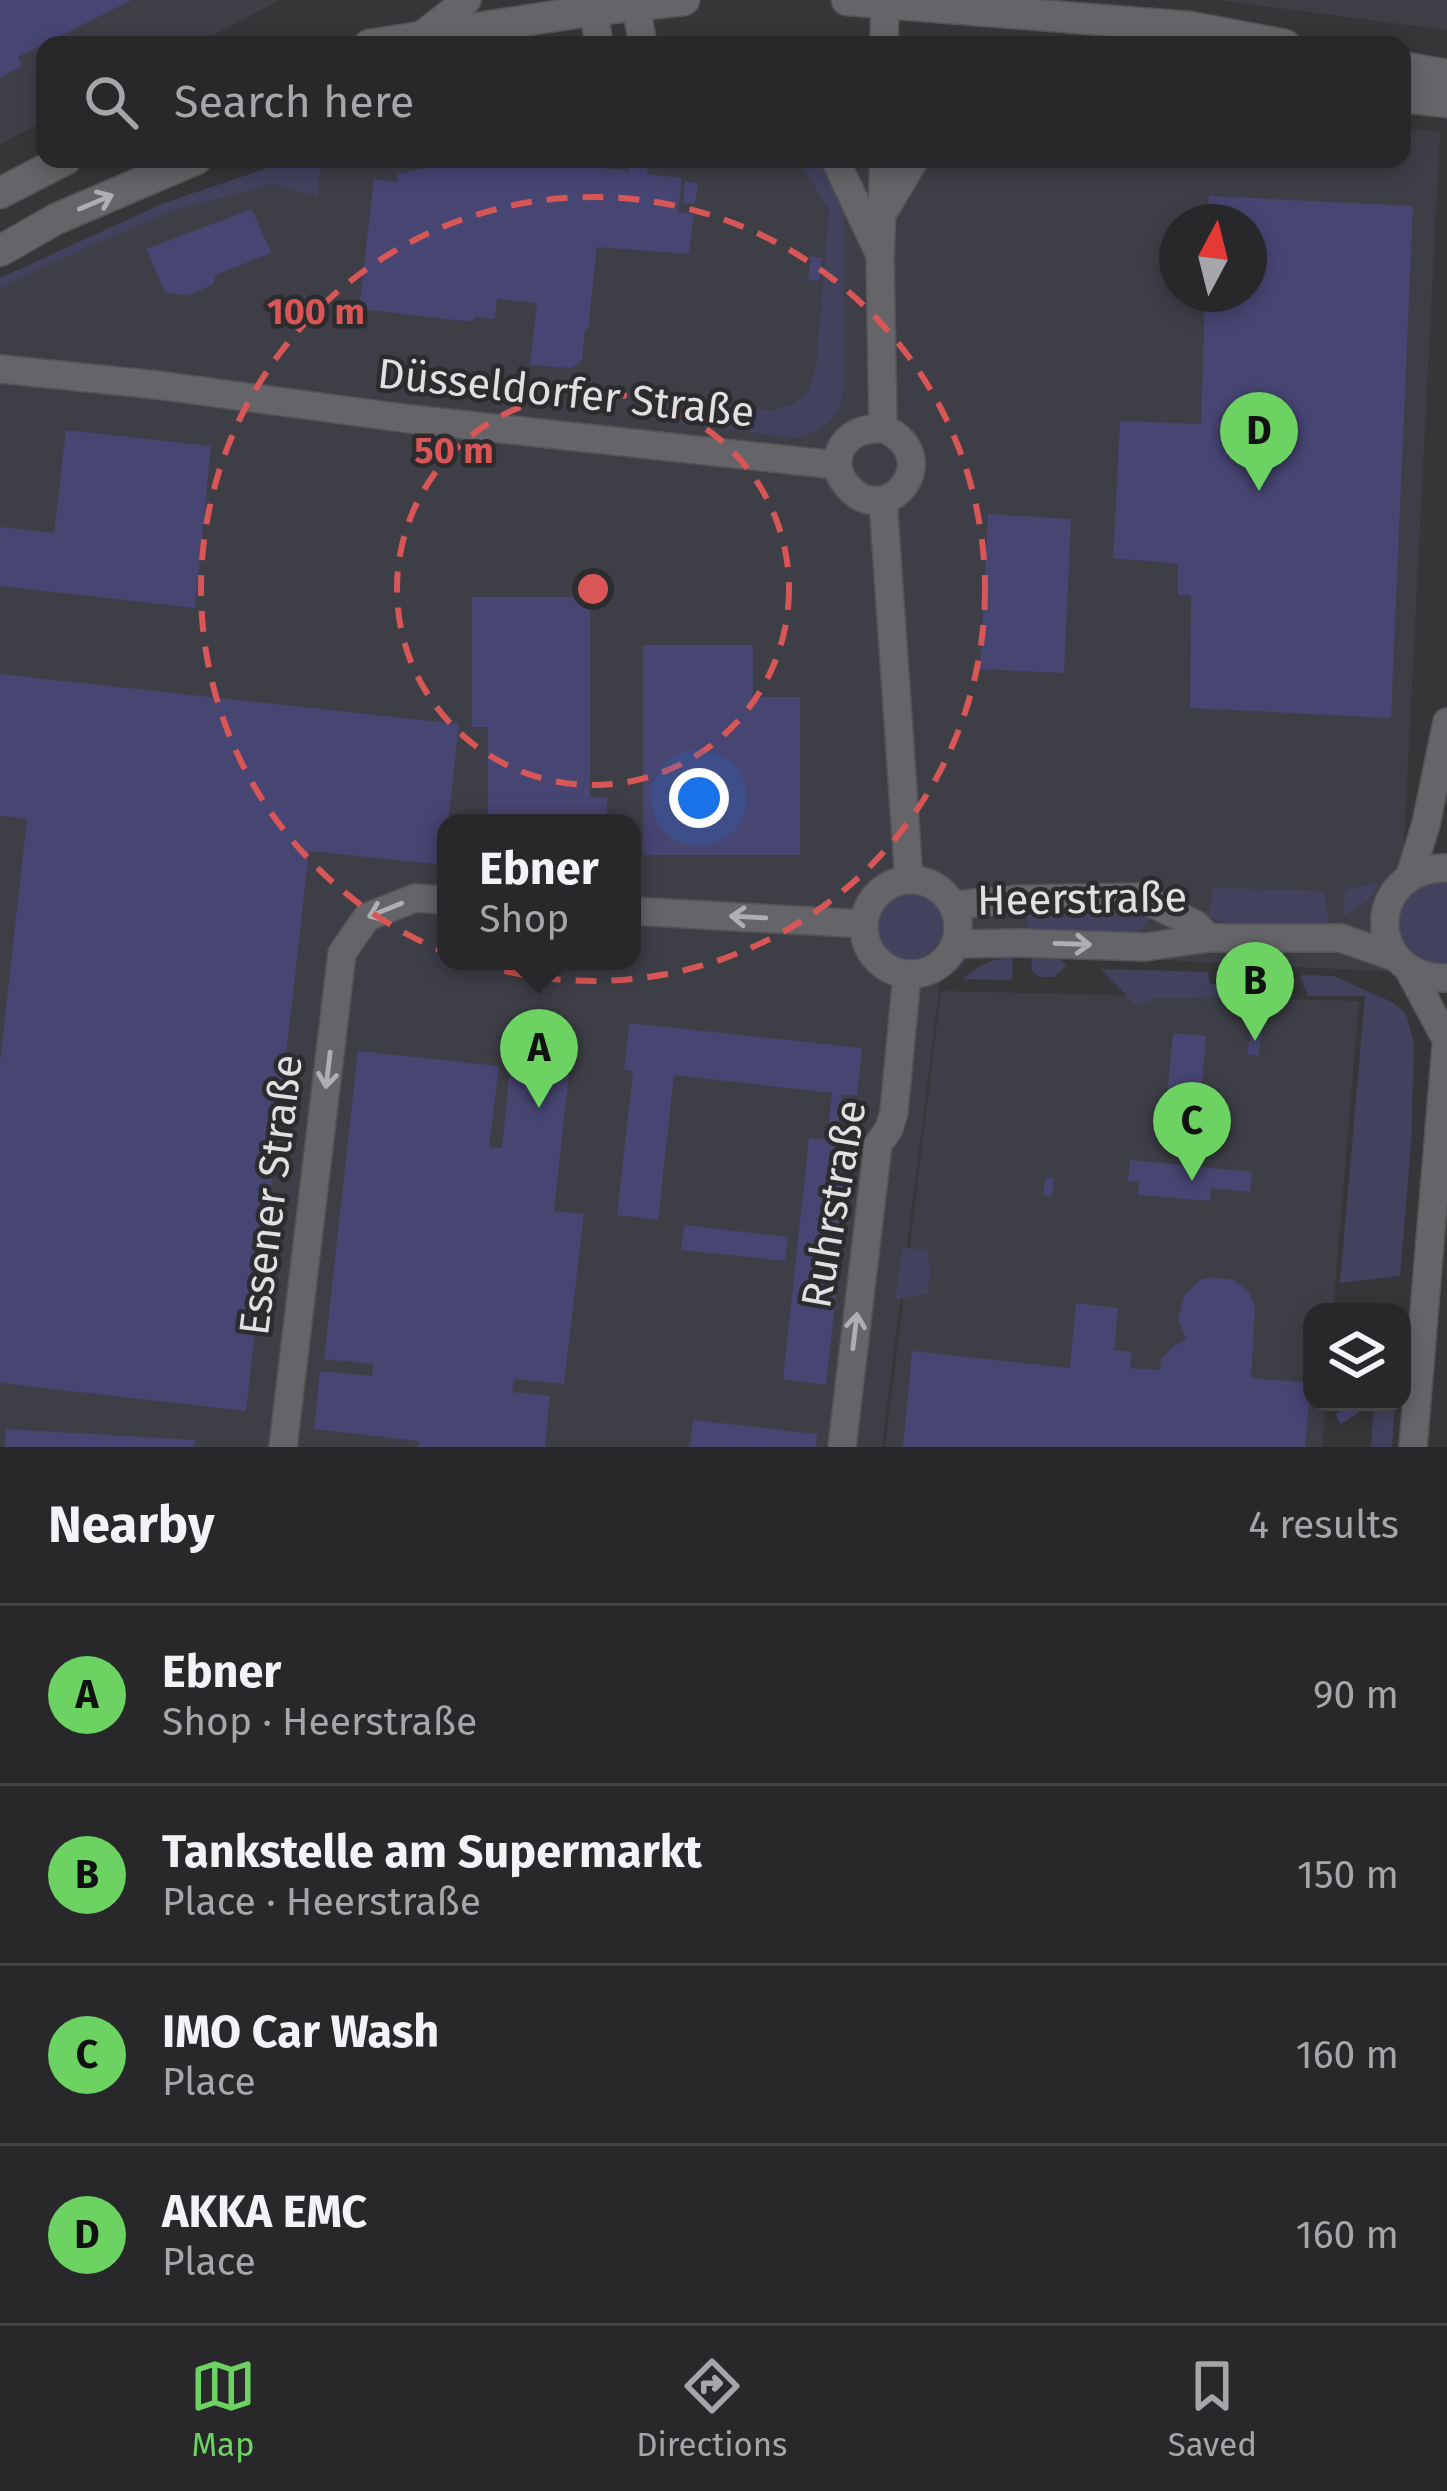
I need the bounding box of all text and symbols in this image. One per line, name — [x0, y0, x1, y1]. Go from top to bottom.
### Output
search box — [36, 36, 1411, 168]
icon: search — [78, 69, 144, 135]
text: Search here — [174, 75, 414, 129]
one-way arrow — [77, 190, 114, 211]
north arrow — [1159, 204, 1267, 312]
text: 100 m — [267, 290, 365, 334]
street label: Düsseldorfer Straße — [375, 348, 757, 438]
pin: D — [1220, 392, 1298, 491]
text: 50 m — [414, 429, 494, 473]
centre of rings — [572, 568, 614, 610]
your location — [669, 768, 729, 828]
popup — [437, 814, 641, 970]
text: Ebner — [479, 842, 599, 896]
street label: Heerstraße — [977, 872, 1187, 926]
text: Shop — [479, 896, 569, 942]
one-way arrow — [368, 901, 405, 922]
one-way arrow — [729, 906, 768, 929]
one-way arrow — [1053, 933, 1092, 956]
pin: B — [1216, 942, 1294, 1041]
pin: A — [500, 1009, 578, 1108]
one-way arrow — [317, 1049, 339, 1088]
street label: Essener Straße — [229, 1052, 313, 1338]
pin: C — [1153, 1082, 1231, 1181]
street label: Ruhrstraße — [791, 1096, 877, 1312]
map controls — [1303, 1303, 1411, 1411]
button: layers — [1303, 1303, 1411, 1411]
one-way arrow — [845, 1312, 867, 1351]
text: Nearby — [48, 1494, 214, 1556]
text: 4 results — [1248, 1502, 1399, 1548]
text: Ebner — [162, 1645, 281, 1699]
text: A — [75, 1672, 99, 1718]
text: 90 m — [1313, 1672, 1399, 1718]
text: Shop · Heerstraße — [162, 1699, 477, 1745]
text: Tankstelle am Supermarkt — [162, 1825, 702, 1879]
text: B — [75, 1852, 99, 1898]
text: 150 m — [1297, 1852, 1399, 1898]
text: Place · Heerstraße — [162, 1879, 481, 1925]
text: IMO Car Wash — [162, 2005, 439, 2059]
text: C — [76, 2032, 98, 2078]
text: 160 m — [1296, 2032, 1399, 2078]
text: Place — [162, 2059, 256, 2105]
text: AKKA EMC — [162, 2185, 367, 2239]
text: D — [74, 2212, 100, 2258]
text: 160 m — [1296, 2212, 1399, 2258]
text: Place — [162, 2239, 256, 2285]
tab: Map — [190, 2353, 256, 2465]
tab: Directions — [636, 2353, 788, 2465]
tab: Saved — [1168, 2353, 1257, 2465]

